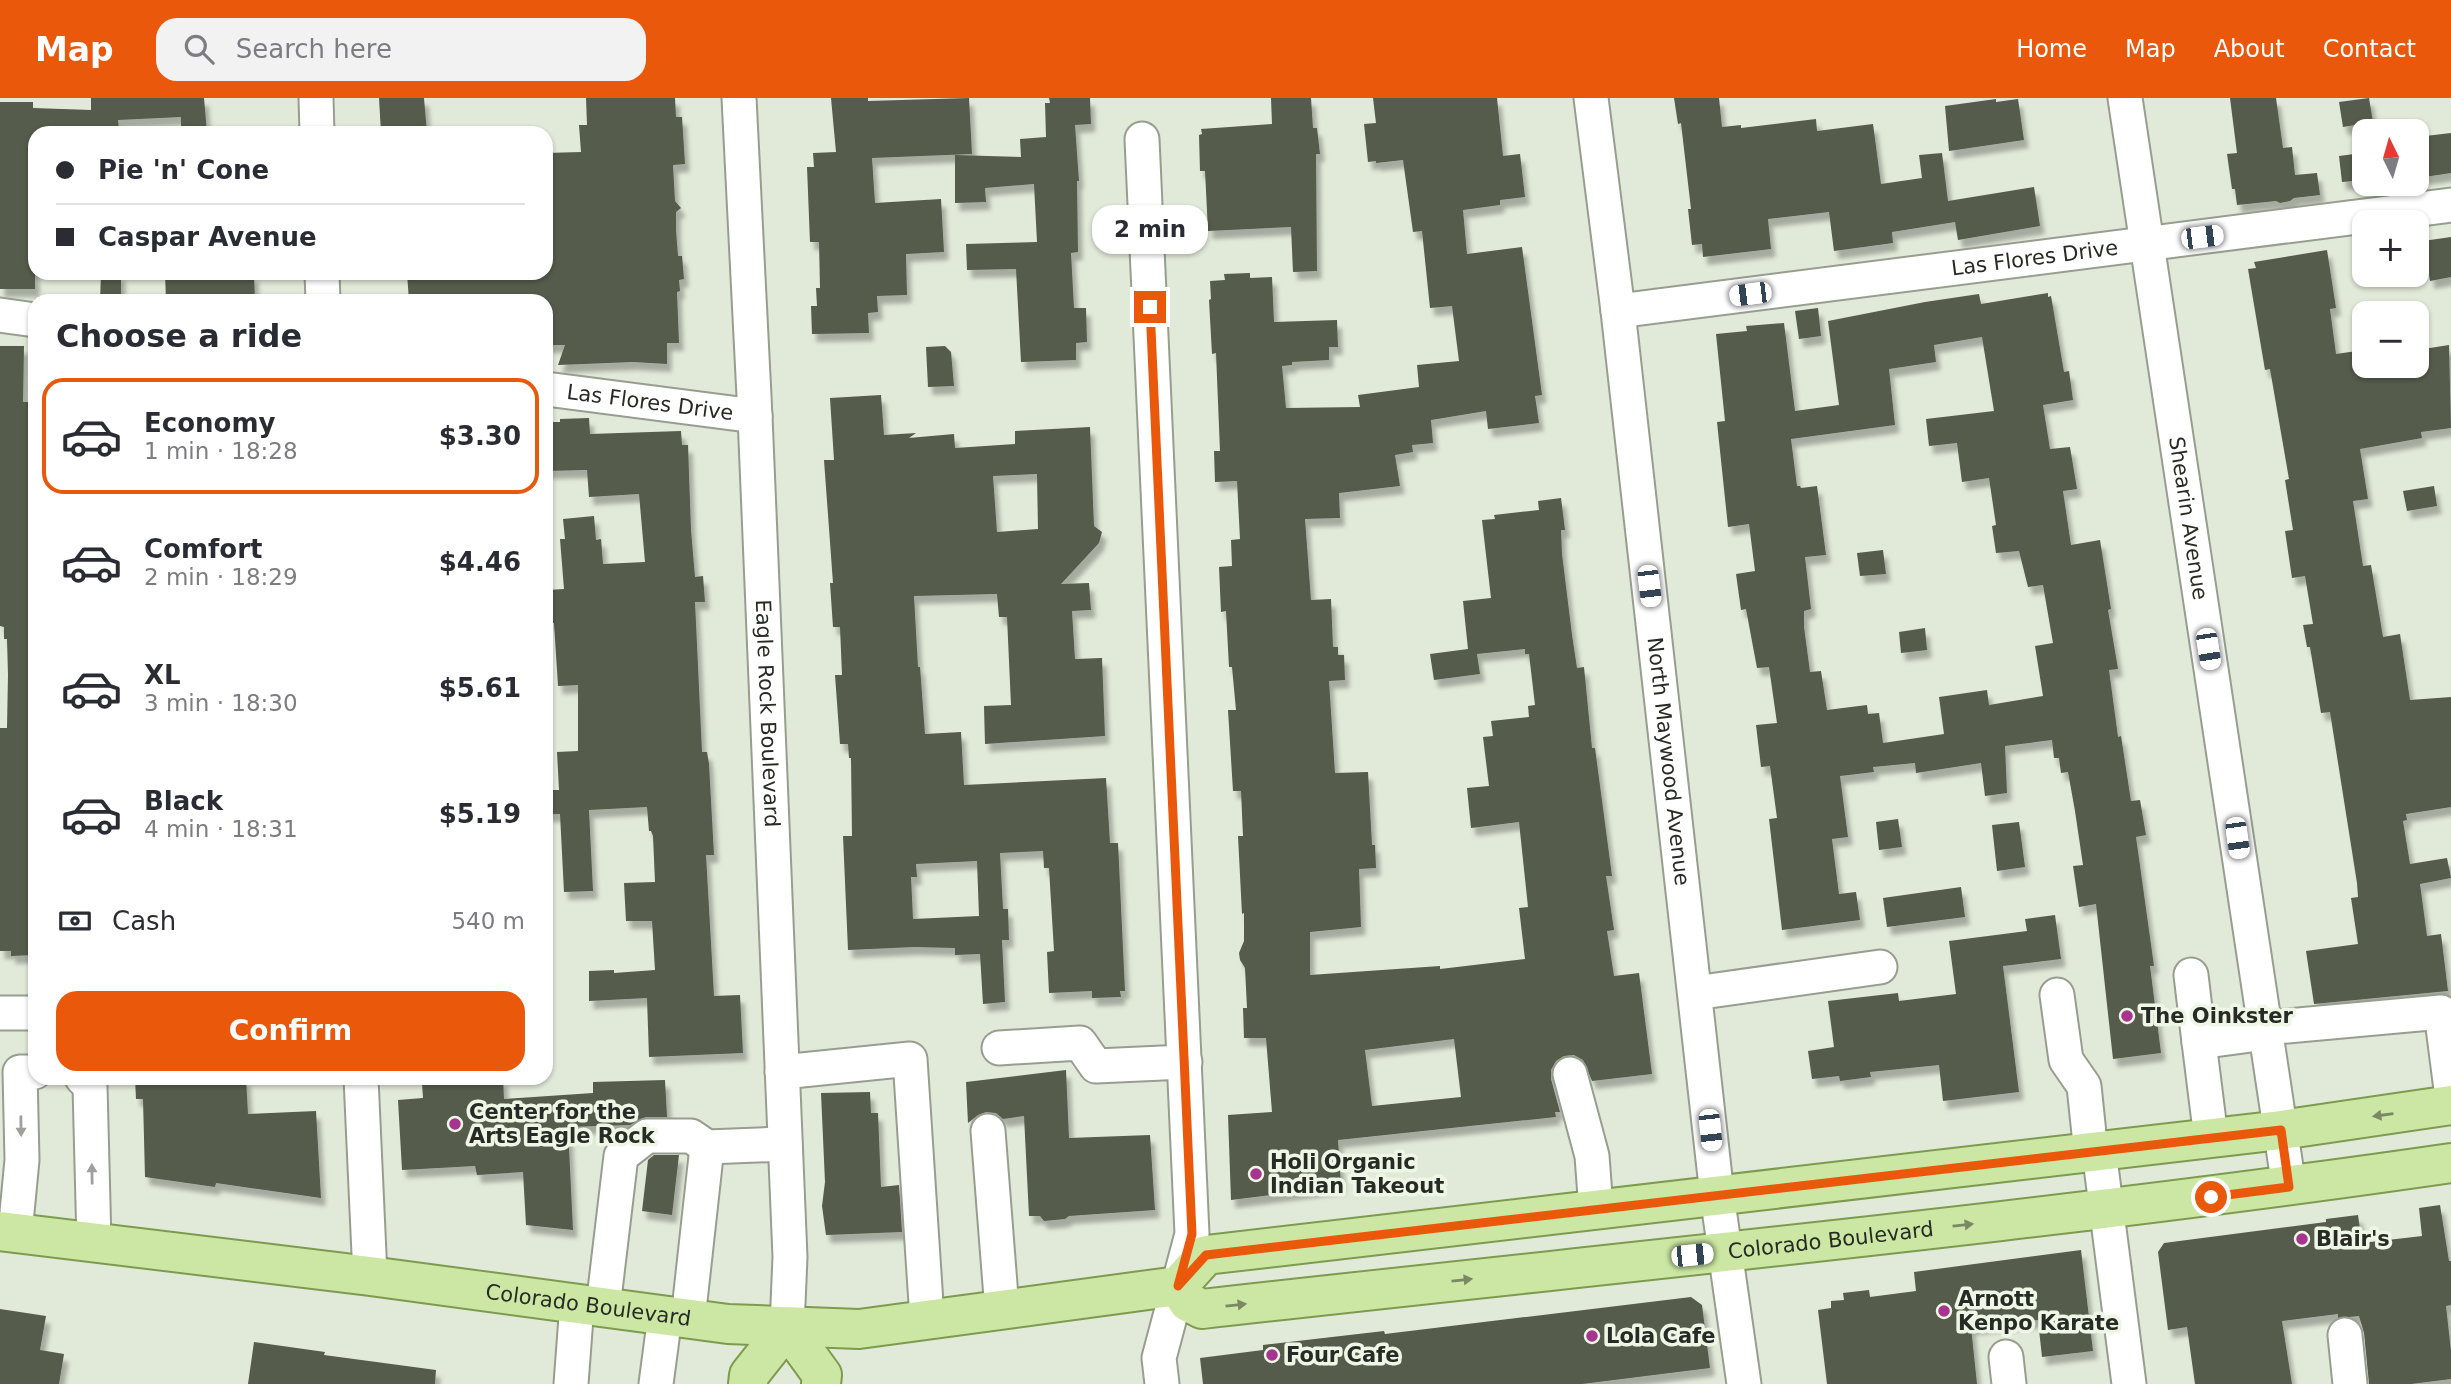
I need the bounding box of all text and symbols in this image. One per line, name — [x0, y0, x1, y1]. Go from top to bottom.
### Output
search box — [156, 18, 646, 81]
text: Map — [35, 30, 114, 69]
icon: search — [180, 30, 218, 68]
text: Search here — [236, 34, 392, 64]
text: Home — [2016, 35, 2087, 63]
text: Map — [2125, 35, 2176, 63]
text: About — [2214, 35, 2285, 63]
text: Contact — [2323, 35, 2416, 63]
north arrow — [2352, 119, 2429, 196]
map controls — [2352, 119, 2429, 378]
text: Pie 'n' Cone — [98, 155, 269, 185]
callout: 2 min — [1092, 206, 1208, 254]
button: + — [2352, 210, 2429, 287]
text: 2 min — [1114, 216, 1186, 242]
text: Caspar Avenue — [98, 222, 317, 252]
car — [2180, 224, 2225, 250]
street label: Las Flores Drive — [1950, 235, 2119, 280]
car — [1728, 281, 1773, 307]
route end — [1134, 291, 1166, 323]
button: − — [2352, 301, 2429, 378]
text: Choose a ride — [56, 317, 302, 355]
street label: Las Flores Drive — [565, 380, 735, 425]
icon: car — [60, 405, 123, 468]
text: Economy — [144, 408, 275, 438]
text: $3.30 — [439, 421, 521, 451]
street label: Shearin Avenue — [2164, 435, 2212, 602]
text: 1 min · 18:28 — [144, 438, 298, 464]
icon: car — [60, 531, 123, 594]
text: Comfort — [144, 534, 262, 564]
text: $4.46 — [439, 547, 521, 577]
text: 2 min · 18:29 — [144, 564, 298, 590]
car — [1637, 564, 1662, 608]
street label: Eagle Rock Boulevard — [751, 599, 784, 828]
car — [2195, 627, 2222, 671]
street label: North Maywood Avenue — [1643, 636, 1694, 887]
icon: car — [60, 657, 123, 720]
text: XL — [144, 660, 181, 690]
text: $5.61 — [439, 673, 521, 703]
text: 3 min · 18:30 — [144, 690, 298, 716]
icon: car — [60, 783, 123, 846]
text: Black — [144, 786, 223, 816]
text: $5.19 — [439, 799, 521, 829]
text: 4 min · 18:31 — [144, 816, 298, 842]
car — [2224, 816, 2251, 860]
icon: cash — [56, 902, 94, 940]
text: Cash — [112, 906, 176, 936]
text: 540 m — [451, 908, 525, 934]
button: Confirm — [56, 991, 525, 1071]
place label: The Oinkster — [2141, 1004, 2294, 1028]
marker: The Oinkster — [2119, 1008, 2135, 1024]
place label: Center for the Arts Eagle Rock — [469, 1100, 656, 1148]
car — [1698, 1108, 1723, 1152]
one-way arrow — [2372, 1110, 2394, 1121]
one-way arrow — [16, 1115, 27, 1137]
marker: Center for the Arts Eagle Rock — [447, 1116, 463, 1132]
place label: Holi Organic Indian Takeout — [1270, 1150, 1444, 1198]
one-way arrow — [86, 1163, 98, 1185]
marker: Holi Organic Indian Takeout — [1248, 1166, 1264, 1182]
route start — [2195, 1181, 2227, 1213]
street label: Colorado Boulevard — [1727, 1217, 1935, 1264]
one-way arrow — [1952, 1219, 1974, 1230]
place label: Blair's — [2316, 1227, 2390, 1251]
marker: Blair's — [2294, 1231, 2310, 1247]
car — [1671, 1242, 1714, 1268]
one-way arrow — [1451, 1275, 1473, 1286]
street label: Colorado Boulevard — [484, 1280, 692, 1331]
place label: Arnott Kenpo Karate — [1958, 1287, 2119, 1335]
one-way arrow — [1225, 1299, 1247, 1310]
marker: Arnott Kenpo Karate — [1936, 1303, 1952, 1319]
place label: Lola Cafe — [1606, 1324, 1715, 1348]
marker: Lola Cafe — [1584, 1328, 1600, 1344]
place label: Four Cafe — [1286, 1343, 1400, 1367]
marker: Four Cafe — [1264, 1347, 1280, 1363]

